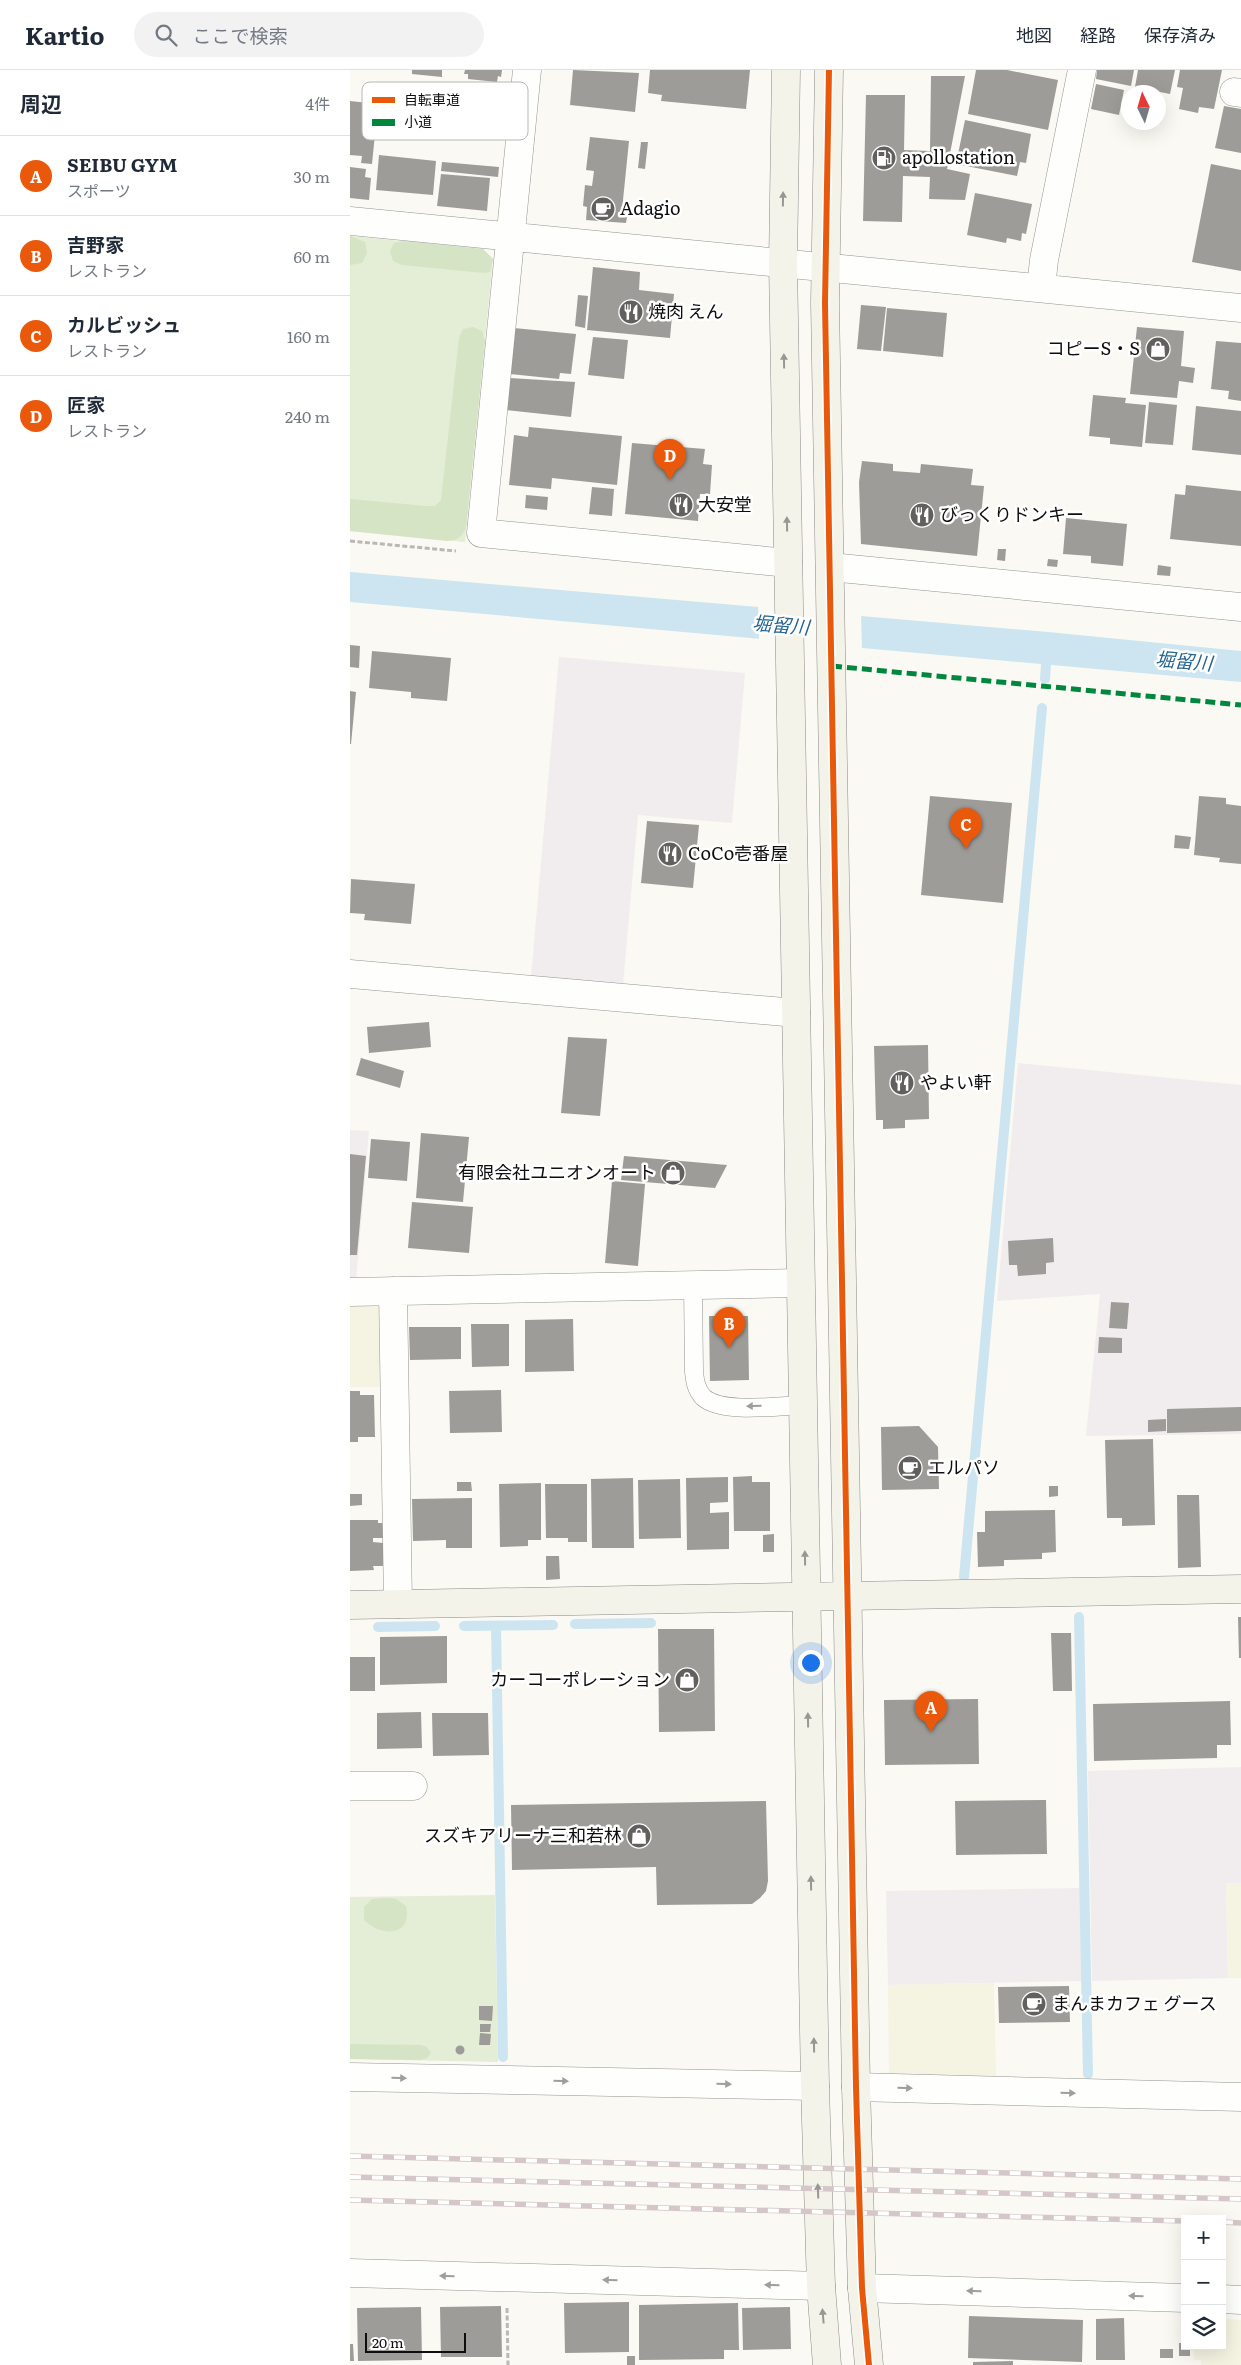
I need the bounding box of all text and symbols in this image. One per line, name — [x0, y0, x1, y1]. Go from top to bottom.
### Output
search box — [134, 12, 484, 57]
text: Kartio — [25, 17, 104, 52]
icon: search — [152, 21, 180, 49]
text: ここで検索 — [192, 21, 287, 49]
text: 地図 — [1016, 21, 1052, 48]
text: 経路 — [1080, 21, 1116, 48]
text: 保存済み — [1144, 21, 1216, 48]
legend — [362, 82, 528, 140]
north arrow — [1121, 85, 1166, 130]
text: 周辺 — [20, 87, 62, 118]
text: 自転車道 — [404, 89, 460, 109]
text: 4件 — [305, 91, 330, 115]
text: 小道 — [404, 111, 432, 131]
place label: apollostation — [902, 143, 1015, 170]
fuel station icon: apollostation — [871, 145, 897, 171]
text: SEIBU GYM — [67, 150, 177, 178]
text: A — [30, 164, 42, 188]
text: 30 m — [293, 164, 330, 188]
text: スポーツ — [67, 178, 131, 202]
one-way arrow — [780, 191, 788, 207]
place label: Adagio — [620, 194, 680, 221]
cafe icon: Adagio — [590, 196, 616, 222]
text: 吉野家 — [67, 230, 124, 258]
text: B — [30, 244, 42, 268]
text: 60 m — [293, 244, 330, 268]
text: レストラン — [67, 258, 147, 282]
place label: 焼肉 えん — [648, 297, 724, 324]
restaurant icon: 焼肉 えん — [618, 299, 644, 325]
text: カルビッシュ — [67, 310, 181, 338]
text: C — [30, 324, 42, 348]
text: 160 m — [287, 324, 330, 348]
place label: コピーS・S — [1046, 334, 1140, 361]
shop icon: コピーS・S — [1145, 336, 1171, 362]
text: レストラン — [67, 338, 147, 362]
one-way arrow — [780, 353, 788, 369]
text: 匠家 — [67, 390, 105, 418]
text: D — [30, 404, 42, 428]
text: 240 m — [285, 404, 330, 428]
text: レストラン — [67, 418, 147, 442]
pin: D — [654, 439, 686, 480]
place label: 大安堂 — [698, 490, 752, 517]
restaurant icon: 大安堂 — [668, 492, 694, 518]
place label: びっくりドンキー — [940, 500, 1084, 527]
restaurant icon: びっくりドンキー — [909, 502, 935, 528]
one-way arrow — [783, 516, 791, 532]
water label: 堀留川 — [751, 608, 813, 641]
water label: 堀留川 — [1154, 644, 1216, 677]
pin: C — [950, 808, 982, 849]
place label: CoCo壱番屋 — [688, 839, 788, 866]
restaurant icon: CoCo壱番屋 — [657, 841, 683, 867]
place label: やよい軒 — [920, 1068, 992, 1095]
restaurant icon: やよい軒 — [889, 1070, 915, 1096]
place label: 有限会社ユニオンオート — [458, 1158, 656, 1185]
shop icon: 有限会社ユニオンオート — [660, 1160, 686, 1186]
pin: B — [713, 1307, 745, 1348]
one-way arrow — [745, 1403, 761, 1411]
place label: エルパソ — [928, 1453, 1000, 1480]
cafe icon: エルパソ — [897, 1455, 923, 1481]
one-way arrow — [801, 1550, 809, 1566]
your location — [798, 1650, 824, 1676]
place label: カーコーポレーション — [490, 1665, 670, 1692]
shop icon: カーコーポレーション — [674, 1667, 700, 1693]
pin: A — [915, 1691, 947, 1732]
one-way arrow — [804, 1712, 812, 1728]
place label: スズキアリーナ三和若林 — [424, 1821, 622, 1848]
shop icon: スズキアリーナ三和若林 — [626, 1823, 652, 1849]
one-way arrow — [807, 1875, 815, 1891]
place label: まんまカフェ グース — [1052, 1989, 1217, 2016]
cafe icon: まんまカフェ グース — [1021, 1991, 1047, 2017]
one-way arrow — [810, 2037, 818, 2053]
one-way arrow — [391, 2074, 407, 2082]
one-way arrow — [553, 2077, 569, 2085]
one-way arrow — [716, 2081, 732, 2089]
one-way arrow — [897, 2085, 913, 2093]
one-way arrow — [1060, 2089, 1076, 2097]
one-way arrow — [814, 2182, 822, 2198]
map controls — [1181, 2215, 1226, 2350]
button: + — [1181, 2215, 1226, 2260]
button: − — [1181, 2260, 1226, 2305]
one-way arrow — [439, 2271, 455, 2279]
one-way arrow — [601, 2276, 617, 2284]
one-way arrow — [764, 2281, 780, 2289]
one-way arrow — [965, 2287, 981, 2295]
one-way arrow — [1128, 2292, 1144, 2300]
button: layers — [1181, 2305, 1226, 2350]
one-way arrow — [819, 2308, 827, 2324]
scale bar — [365, 2330, 466, 2353]
text: 20 m — [372, 2332, 404, 2352]

